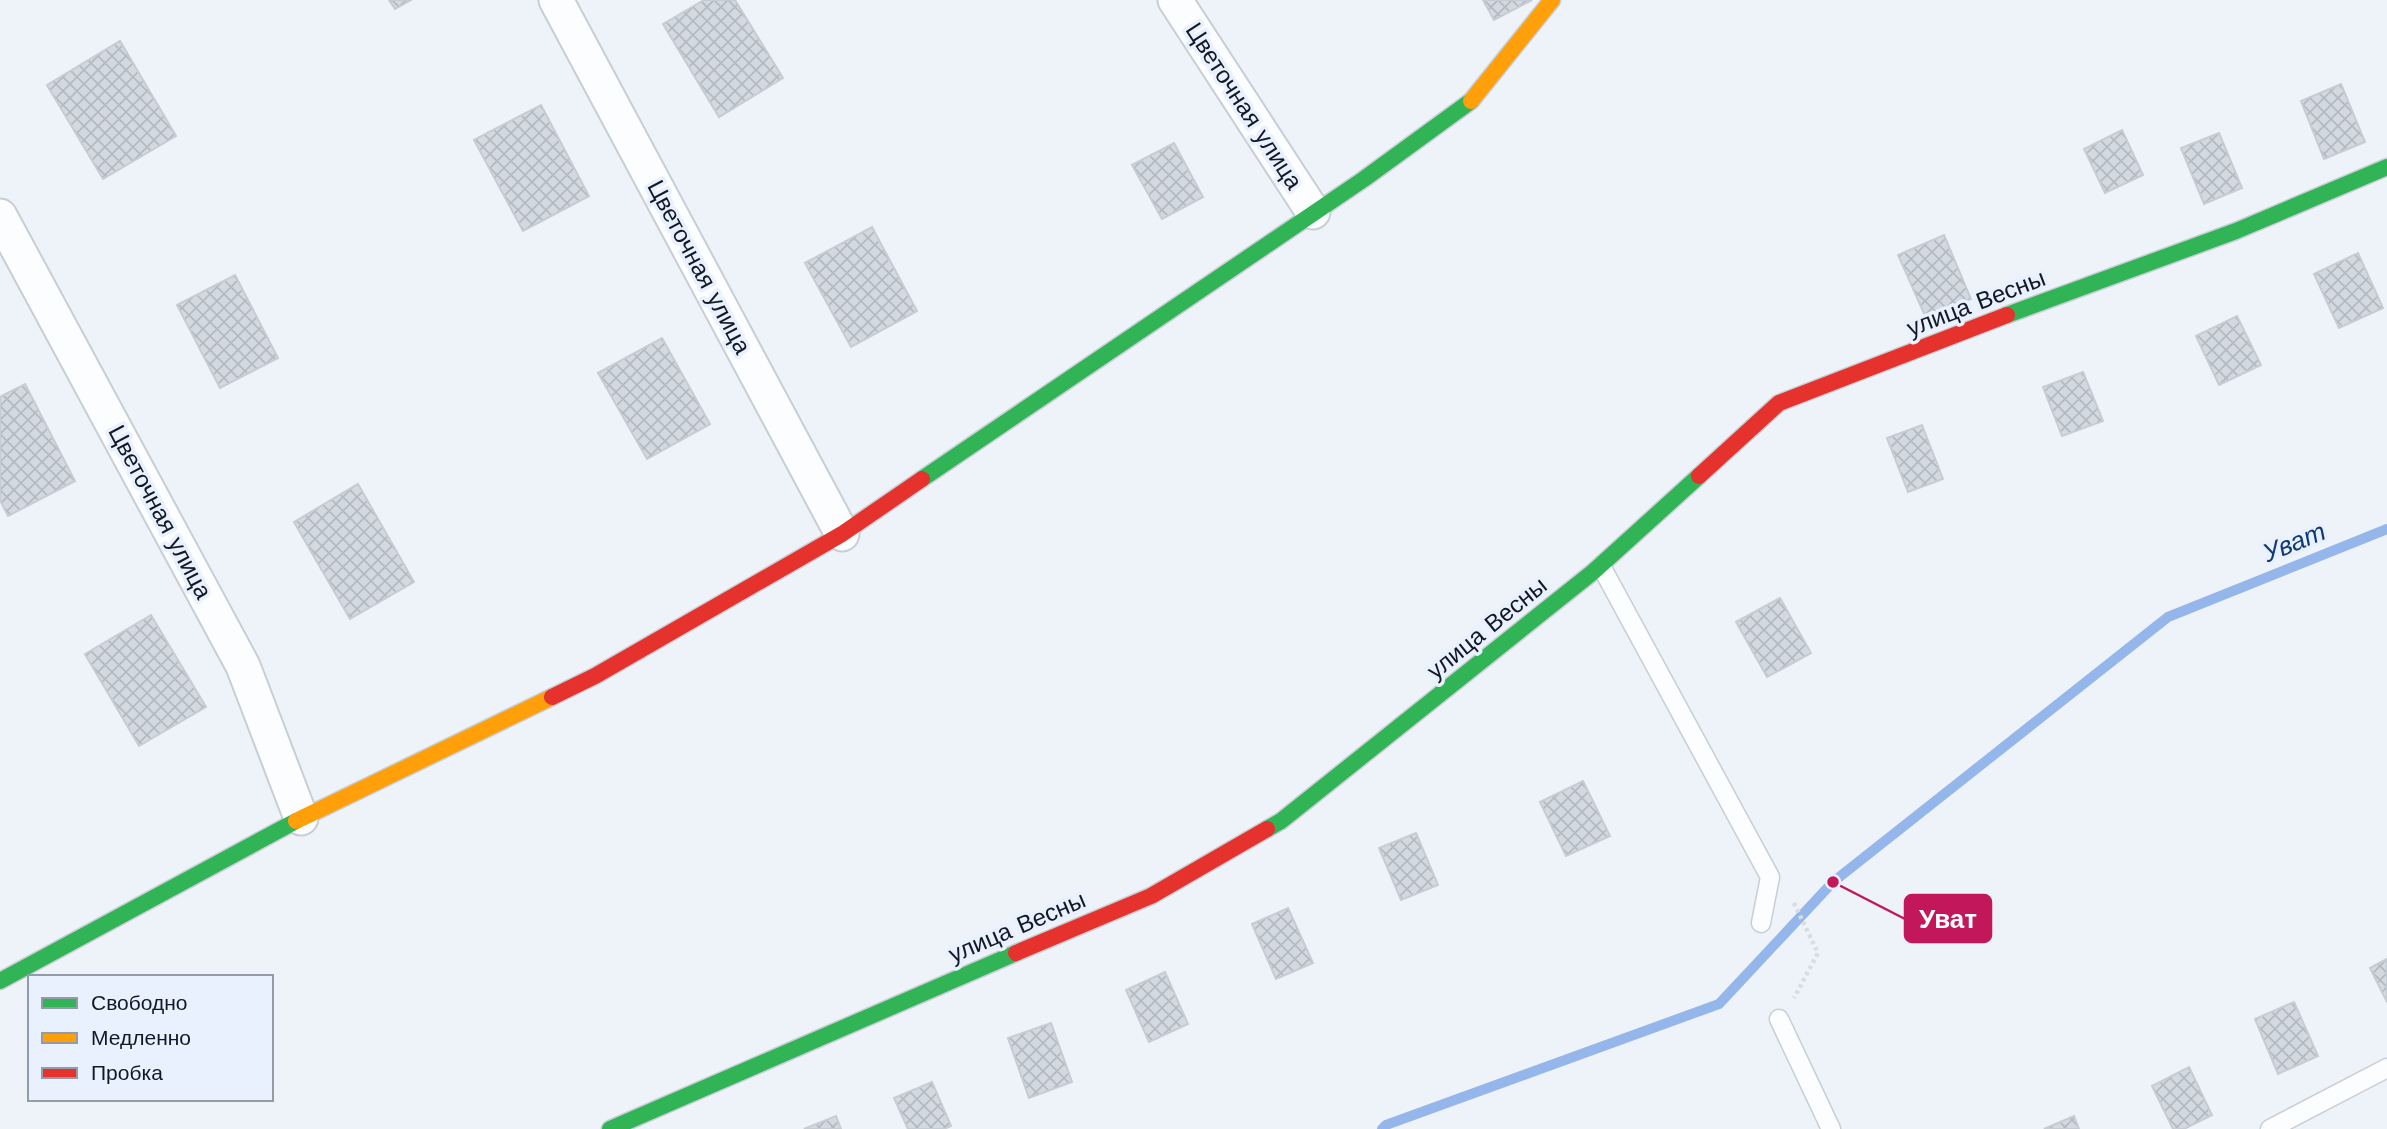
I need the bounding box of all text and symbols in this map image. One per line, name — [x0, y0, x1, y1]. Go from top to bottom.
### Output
street label: Цветочная улица — [1180, 18, 1309, 195]
street label: Цветочная улица — [641, 175, 757, 359]
street label: улица Весны — [1903, 264, 2049, 342]
street label: Цветочная улица — [102, 420, 218, 604]
water label: Уват — [2257, 516, 2330, 568]
street label: улица Весны — [1421, 571, 1553, 685]
street label: улица Весны — [944, 886, 1090, 968]
callout: Уват — [1905, 895, 1991, 942]
text: Уват — [1919, 904, 1977, 934]
legend — [28, 975, 273, 1101]
text: Свободно — [91, 990, 188, 1015]
text: Медленно — [91, 1025, 191, 1050]
text: Пробка — [91, 1060, 163, 1085]

